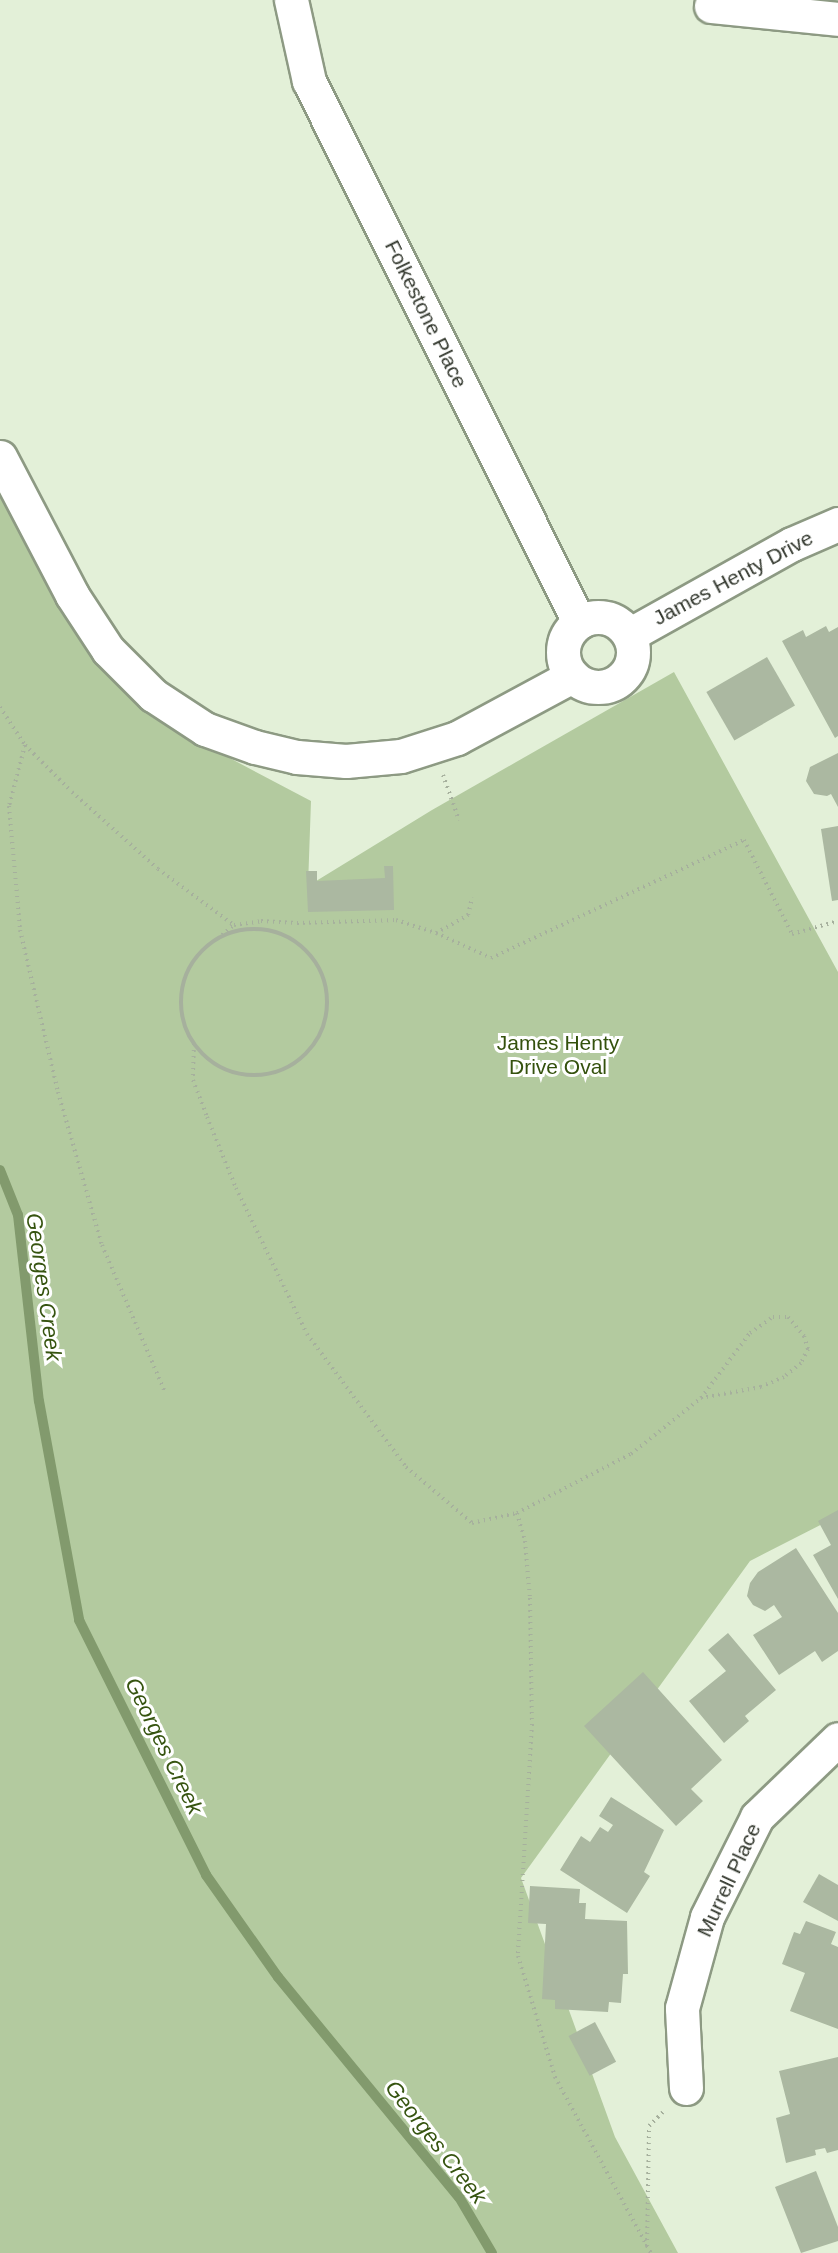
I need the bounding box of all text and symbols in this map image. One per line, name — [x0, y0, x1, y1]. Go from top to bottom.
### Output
street label: Folkestone Place — [379, 236, 473, 392]
street label: James Henty Drive — [649, 525, 817, 631]
park label: James Henty Drive Oval — [497, 1030, 619, 1080]
water label: Georges Creek — [21, 1211, 67, 1363]
water label: Georges Creek — [119, 1673, 209, 1819]
street label: Murrell Place — [692, 1819, 766, 1941]
water label: Georges Creek — [380, 2075, 492, 2209]

